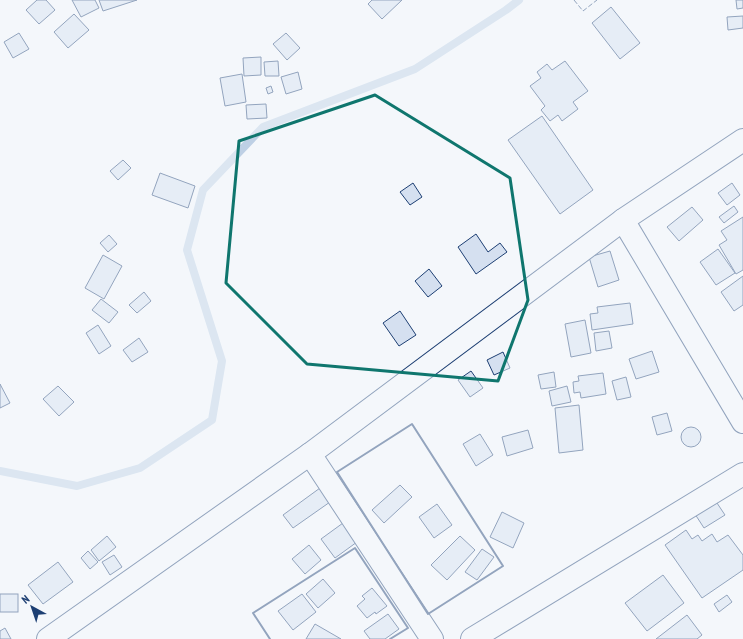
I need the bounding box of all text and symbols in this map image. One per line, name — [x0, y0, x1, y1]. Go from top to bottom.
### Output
north arrow — [12, 587, 52, 627]
text: N — [19, 592, 32, 607]

